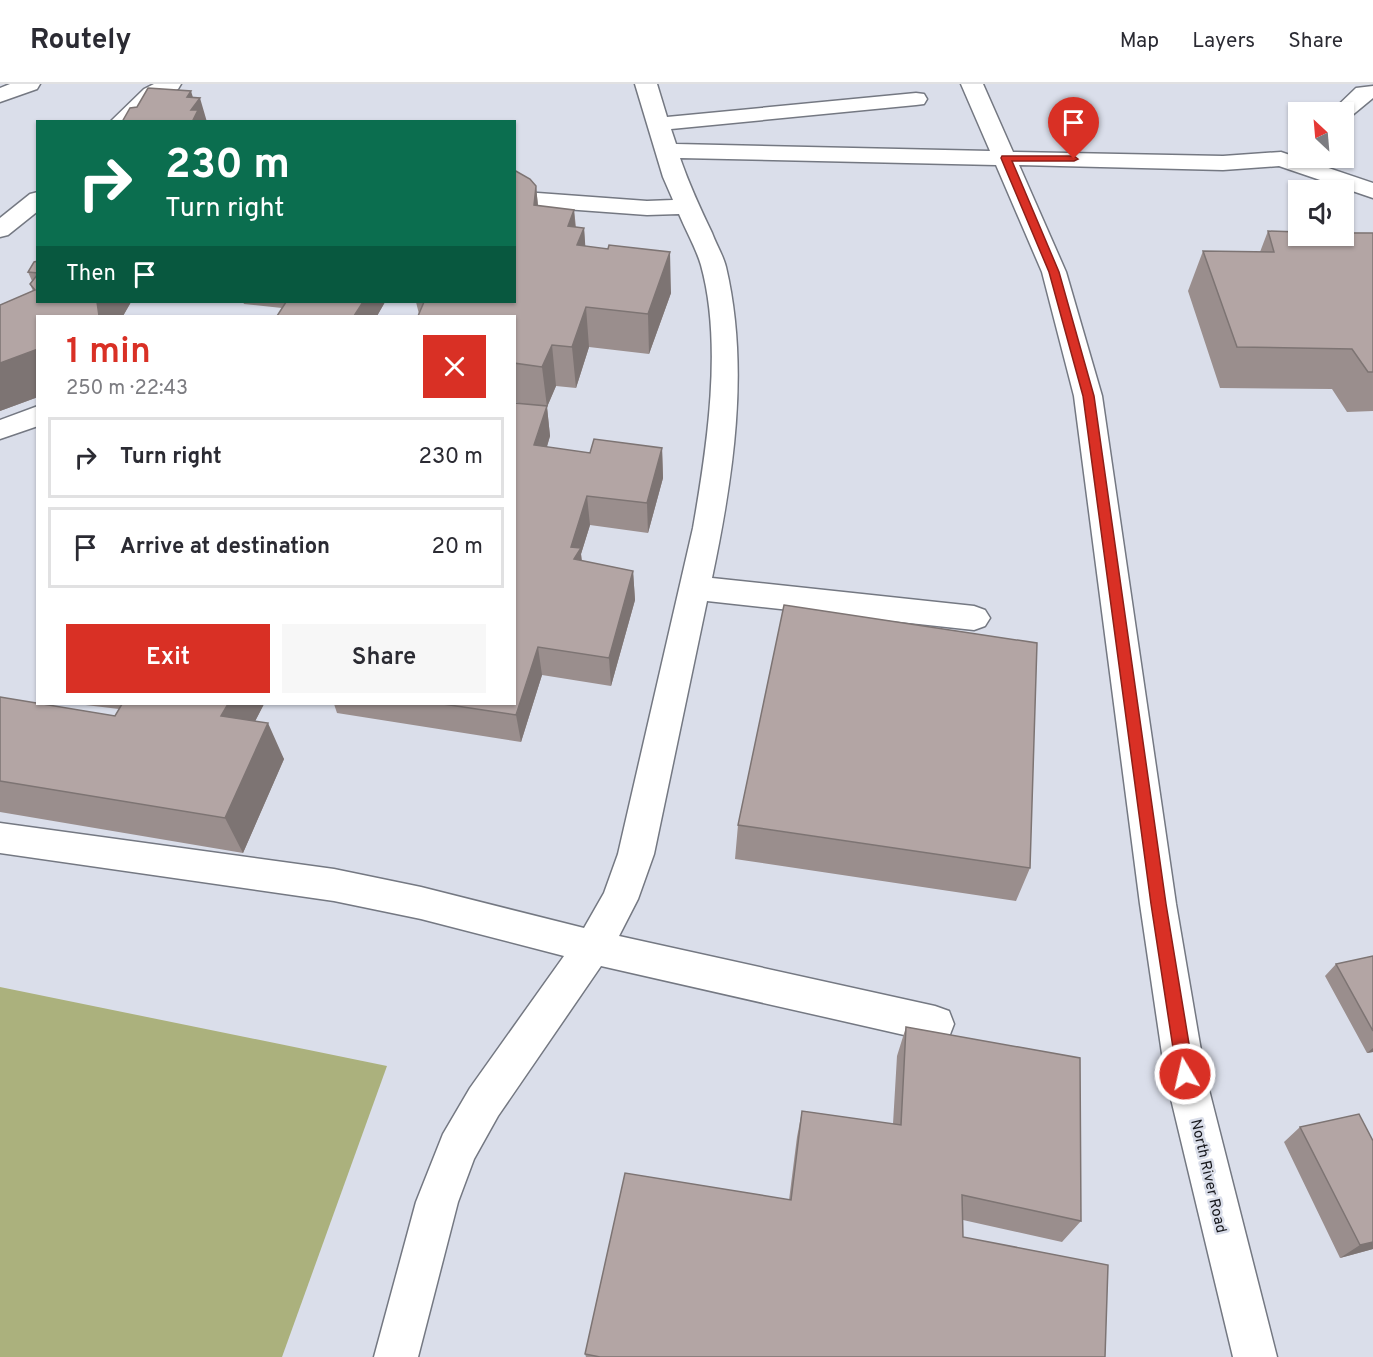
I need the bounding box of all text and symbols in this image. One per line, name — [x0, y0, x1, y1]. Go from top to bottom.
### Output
text: Routely — [30, 23, 131, 59]
text: Map — [1120, 28, 1159, 55]
text: Layers — [1192, 28, 1255, 55]
text: Share — [1288, 28, 1343, 55]
pin — [1048, 97, 1099, 159]
north arrow — [1288, 102, 1354, 168]
map controls — [1288, 102, 1354, 246]
icon: arrive — [1057, 106, 1090, 139]
text: 230 m — [165, 140, 290, 193]
icon: right — [66, 144, 144, 222]
button: sound — [1288, 180, 1354, 246]
text: Turn right — [165, 192, 284, 226]
icon: arrive — [128, 258, 161, 291]
text: Then — [66, 261, 116, 288]
text: 1 min — [66, 330, 151, 376]
button: close — [423, 335, 486, 398]
text: 250 m · 22:43 — [66, 376, 188, 402]
icon: right — [69, 441, 102, 474]
text: Turn right — [120, 444, 222, 471]
text: 230 m — [419, 444, 483, 471]
icon: arrive — [69, 531, 102, 564]
text: Arrive at destination — [120, 534, 330, 561]
text: 20 m — [432, 534, 483, 561]
button: Exit — [66, 624, 270, 693]
button: Share — [282, 624, 486, 693]
position arrow — [1153, 1042, 1217, 1106]
street label: North River Road — [1185, 1118, 1230, 1235]

